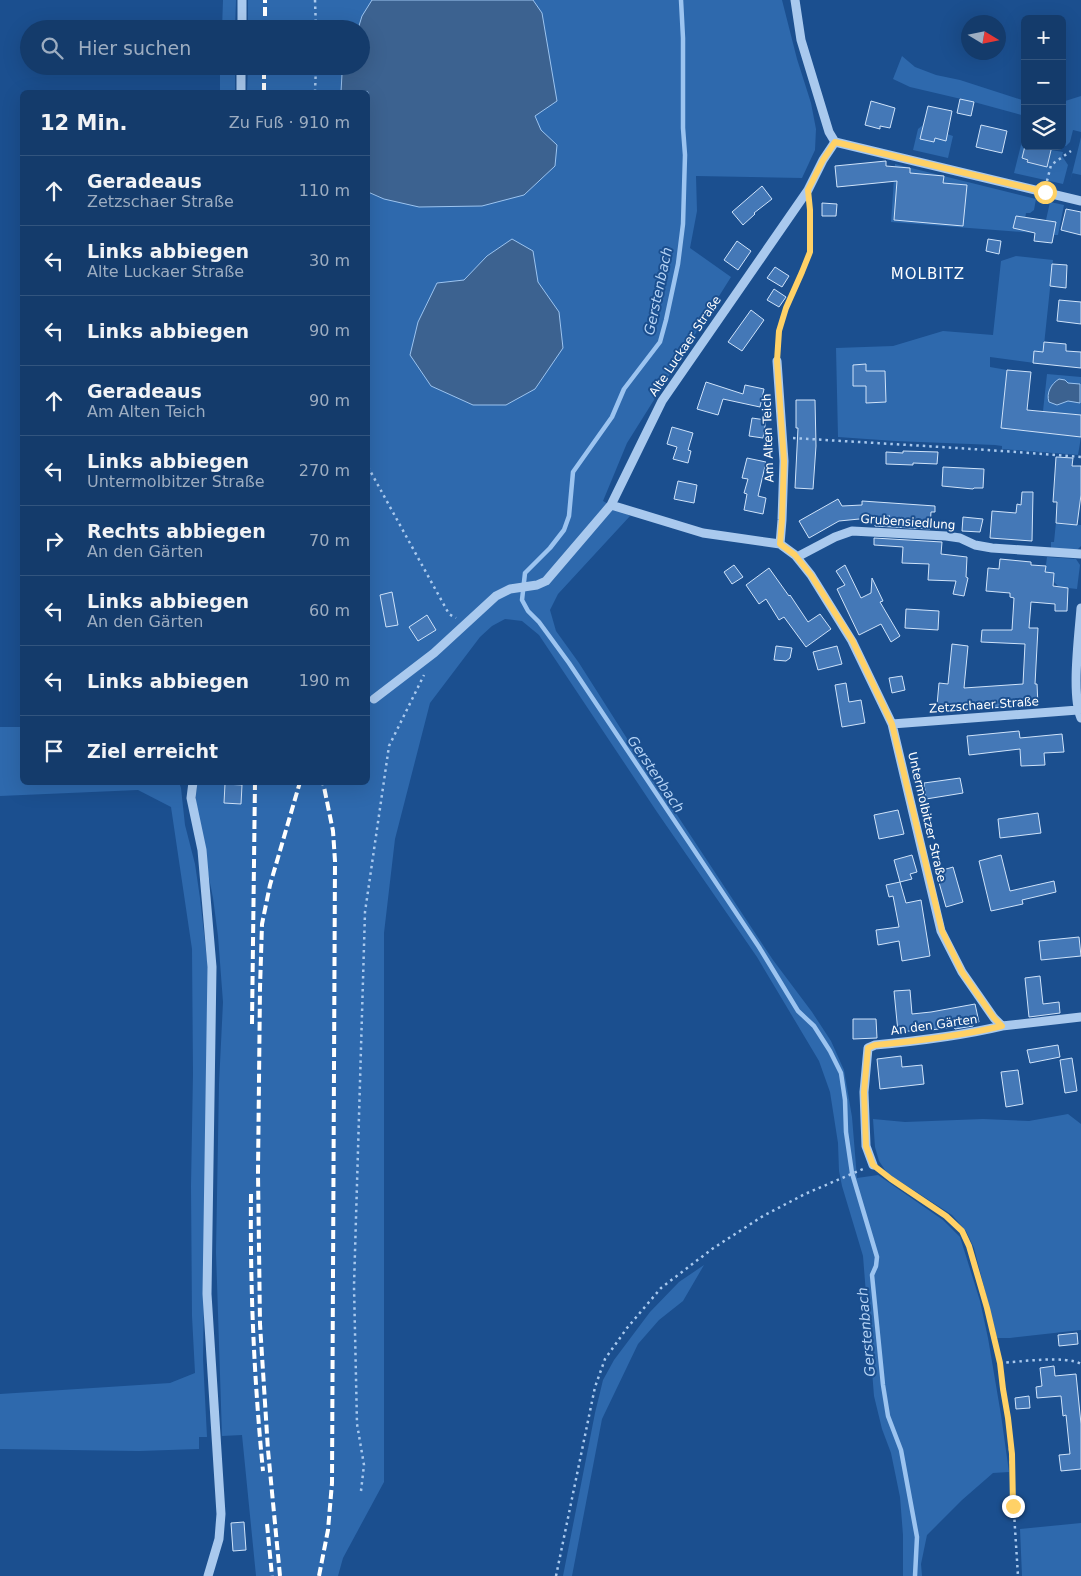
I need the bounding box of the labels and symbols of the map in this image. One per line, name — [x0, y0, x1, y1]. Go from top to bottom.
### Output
north arrow — [961, 15, 1006, 60]
route start — [1034, 181, 1057, 204]
water label: Gerstenbach — [641, 246, 675, 336]
district label: MOLBITZ — [891, 265, 965, 283]
street label: Alte Luckaer Straße — [646, 293, 724, 399]
street label: Am Alten Teich — [759, 393, 777, 483]
street label: Grubensiedlung — [860, 512, 956, 532]
street label: Zetzschaer Straße — [929, 694, 1039, 716]
water label: Gerstenbach — [624, 732, 688, 816]
street label: Untermolbitzer Straße — [905, 751, 949, 883]
street label: An den Gärten — [890, 1012, 978, 1038]
water label: Gerstenbach — [854, 1287, 878, 1377]
route end — [1002, 1495, 1025, 1518]

